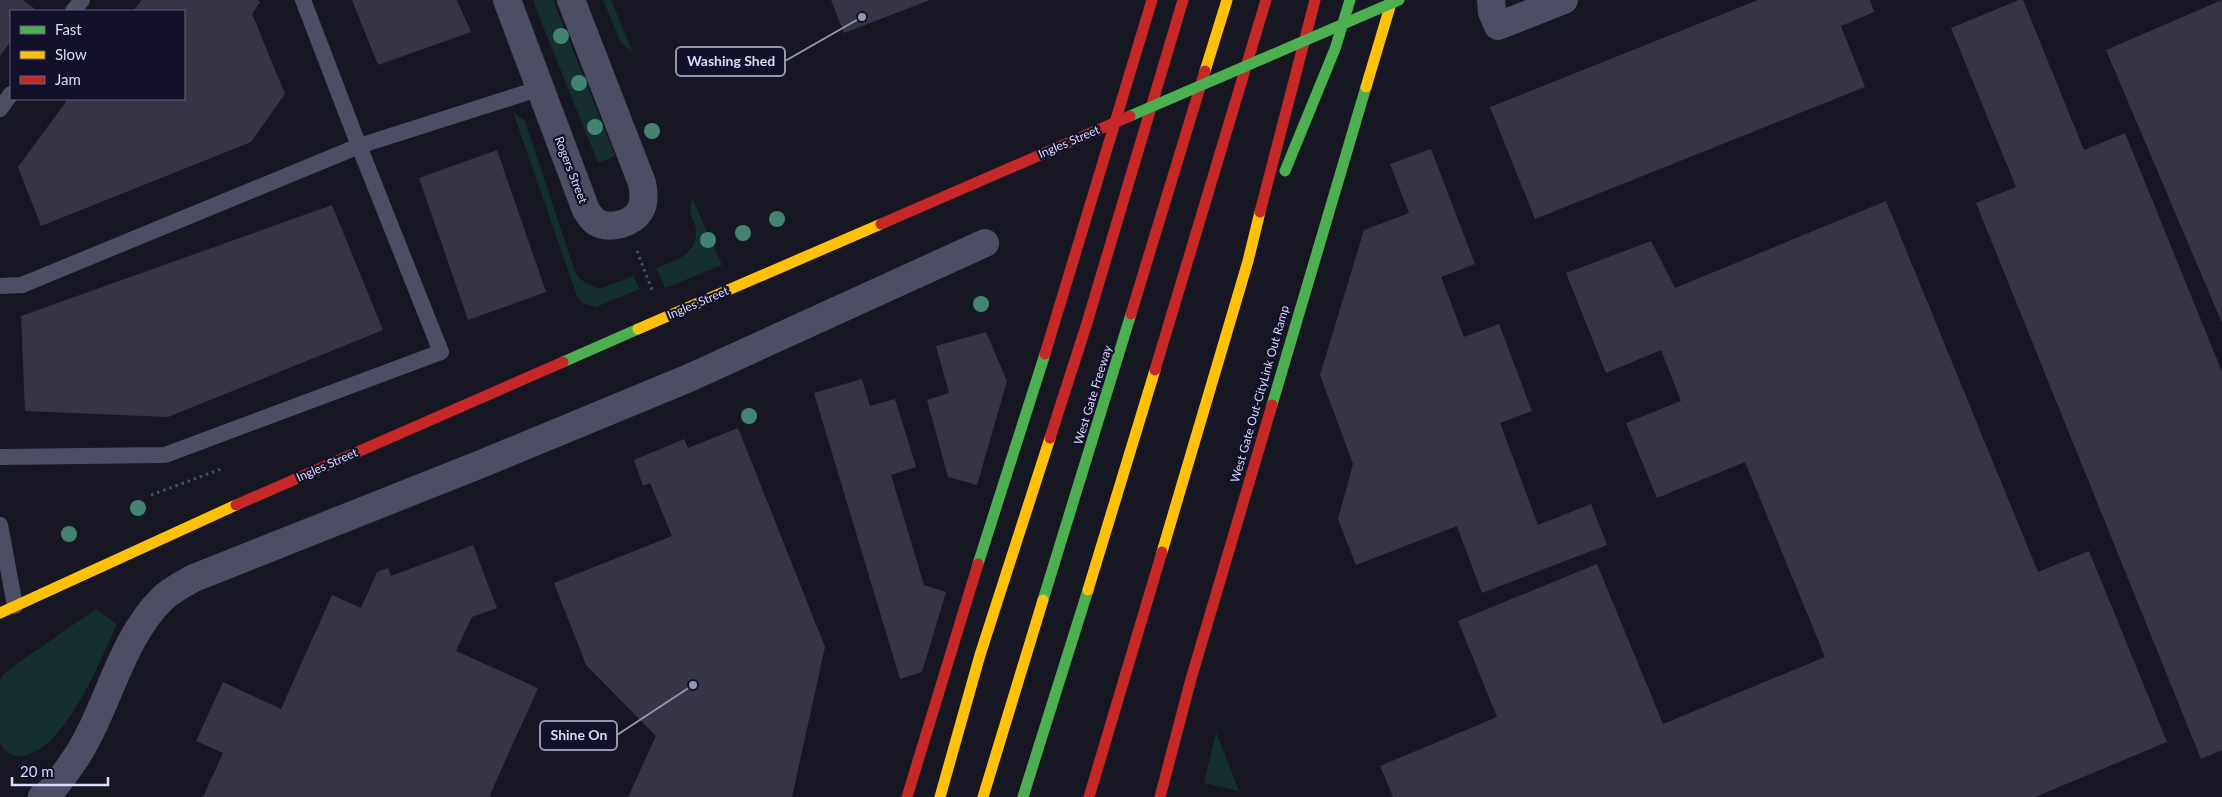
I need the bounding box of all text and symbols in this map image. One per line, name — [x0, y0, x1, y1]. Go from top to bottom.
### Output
legend — [10, 10, 185, 100]
text: Fast — [55, 20, 82, 38]
text: Slow — [55, 45, 87, 63]
callout: Washing Shed — [676, 47, 785, 76]
text: Washing Shed — [687, 52, 775, 69]
text: Jam — [55, 70, 81, 88]
street label: Ingles Street — [1036, 122, 1102, 161]
street label: Rogers Street — [552, 134, 591, 206]
street label: Ingles Street — [665, 283, 731, 322]
street label: West Gate Out-CityLink Out Ramp — [1227, 303, 1292, 484]
street label: West Gate Freeway — [1070, 342, 1115, 446]
street label: Ingles Street — [294, 444, 360, 485]
callout: Shine On — [540, 721, 617, 750]
text: Shine On — [551, 726, 608, 743]
scale bar — [12, 754, 109, 786]
text: 20 m — [20, 762, 54, 780]

